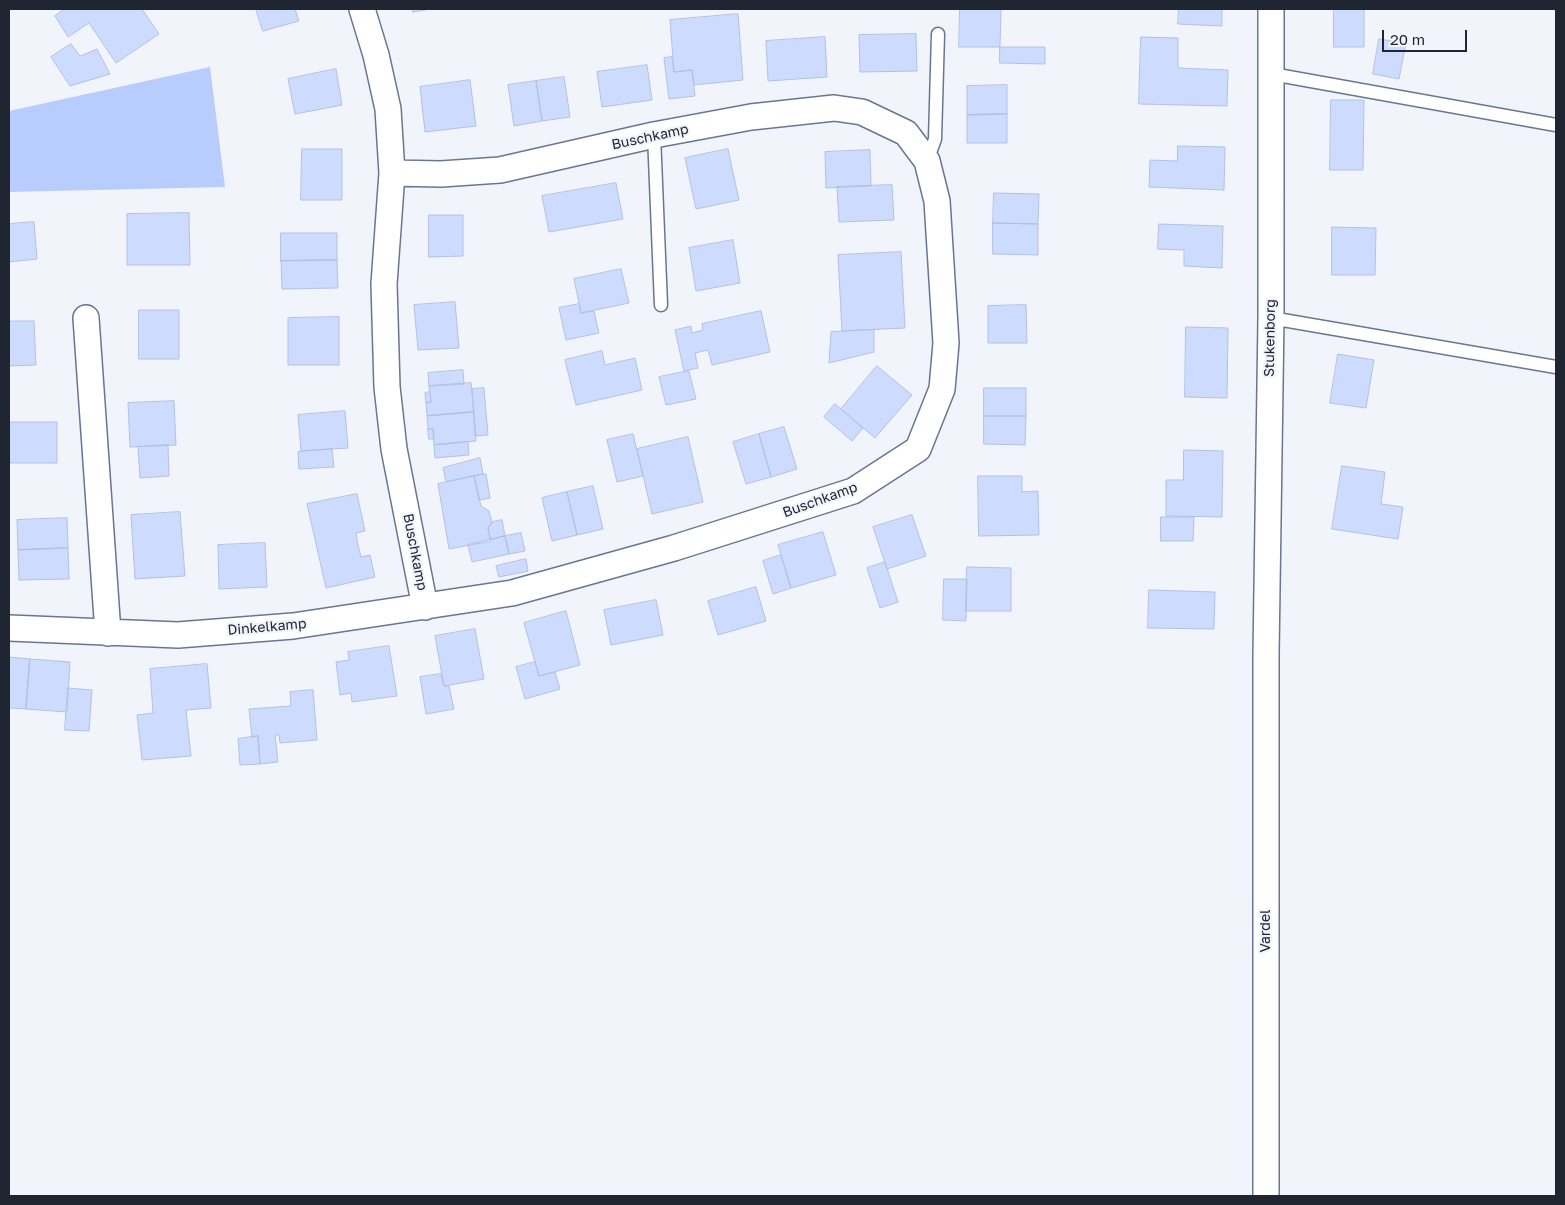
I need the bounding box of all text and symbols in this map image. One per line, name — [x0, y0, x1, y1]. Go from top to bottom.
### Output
scale bar — [1385, 20, 1470, 52]
text: 20 m — [1390, 30, 1425, 48]
street label: Buschkamp — [610, 121, 690, 153]
street label: Stukenborg — [1261, 299, 1279, 377]
street label: Buschkamp — [780, 479, 860, 521]
street label: Buschkamp — [399, 512, 431, 592]
street label: Dinkelkamp — [227, 615, 307, 639]
street label: Vardel — [1258, 910, 1274, 952]

